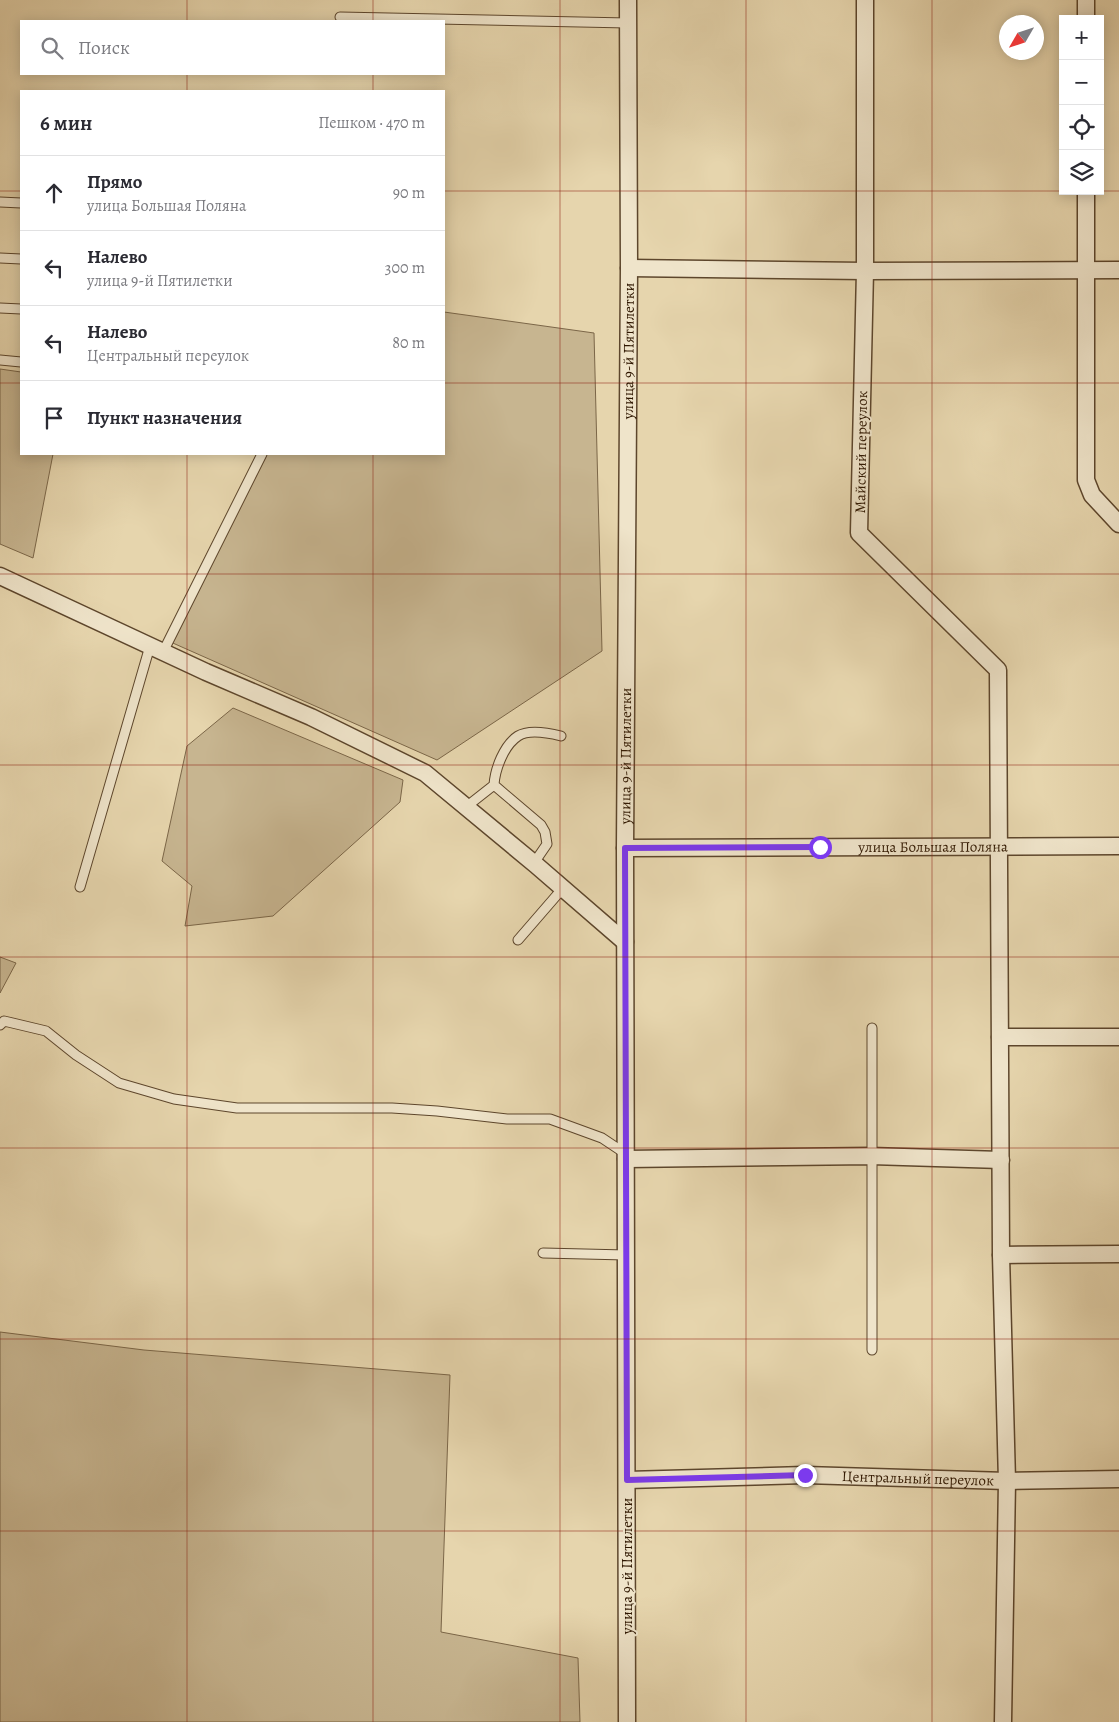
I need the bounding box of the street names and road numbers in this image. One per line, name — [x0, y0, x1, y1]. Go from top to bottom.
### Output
street label: улица 9-й Пятилетки — [618, 282, 639, 420]
street label: Майский переулок — [850, 390, 872, 514]
street label: улица 9-й Пятилетки — [615, 687, 636, 825]
street label: улица Большая Поляна — [857, 836, 1008, 857]
street label: Центральный переулок — [842, 1466, 994, 1491]
street label: улица 9-й Пятилетки — [617, 1498, 637, 1635]

